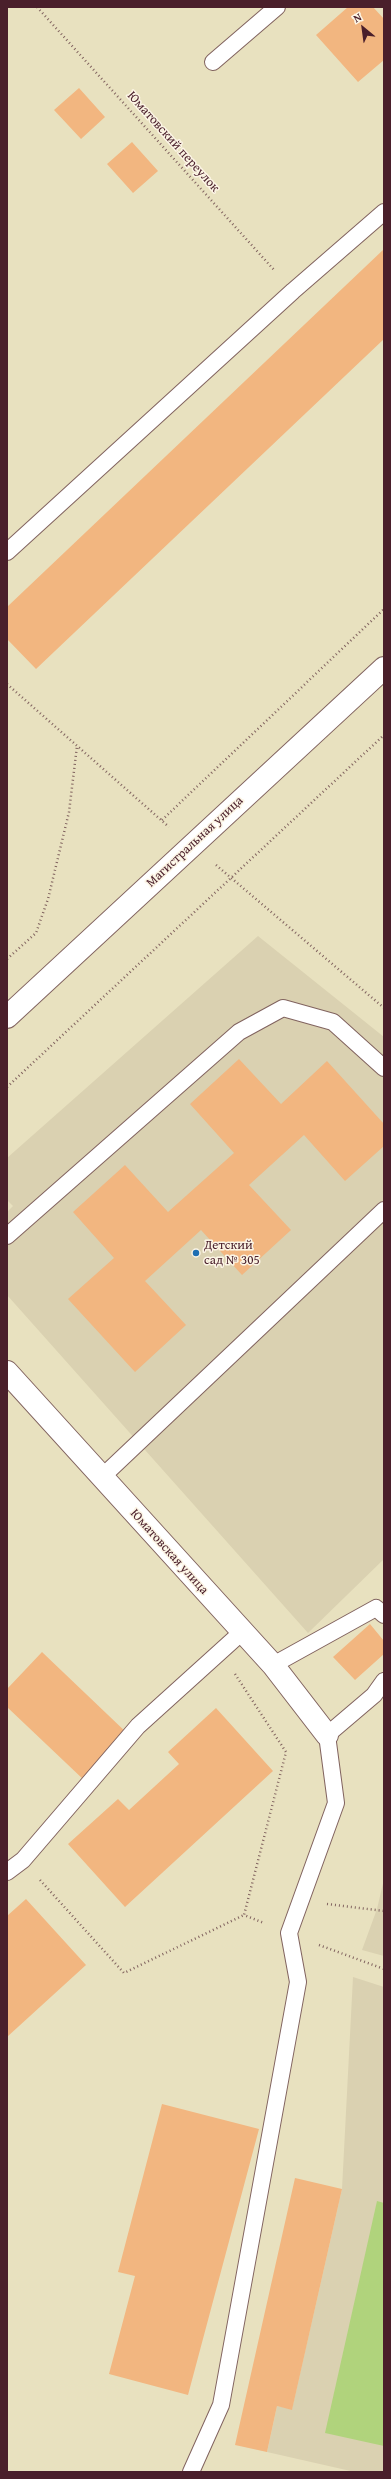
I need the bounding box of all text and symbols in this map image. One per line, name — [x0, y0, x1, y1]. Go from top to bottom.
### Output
north arrow — [343, 8, 383, 48]
text: N — [350, 9, 364, 26]
street label: Юматовский переулок — [124, 88, 222, 196]
street label: Магистральная улица — [143, 793, 247, 891]
place label: Детский сад № 305 — [204, 1238, 260, 1269]
marker: Детский сад № 305 — [191, 1248, 201, 1258]
street label: Юматовская улица — [127, 1506, 211, 1598]

